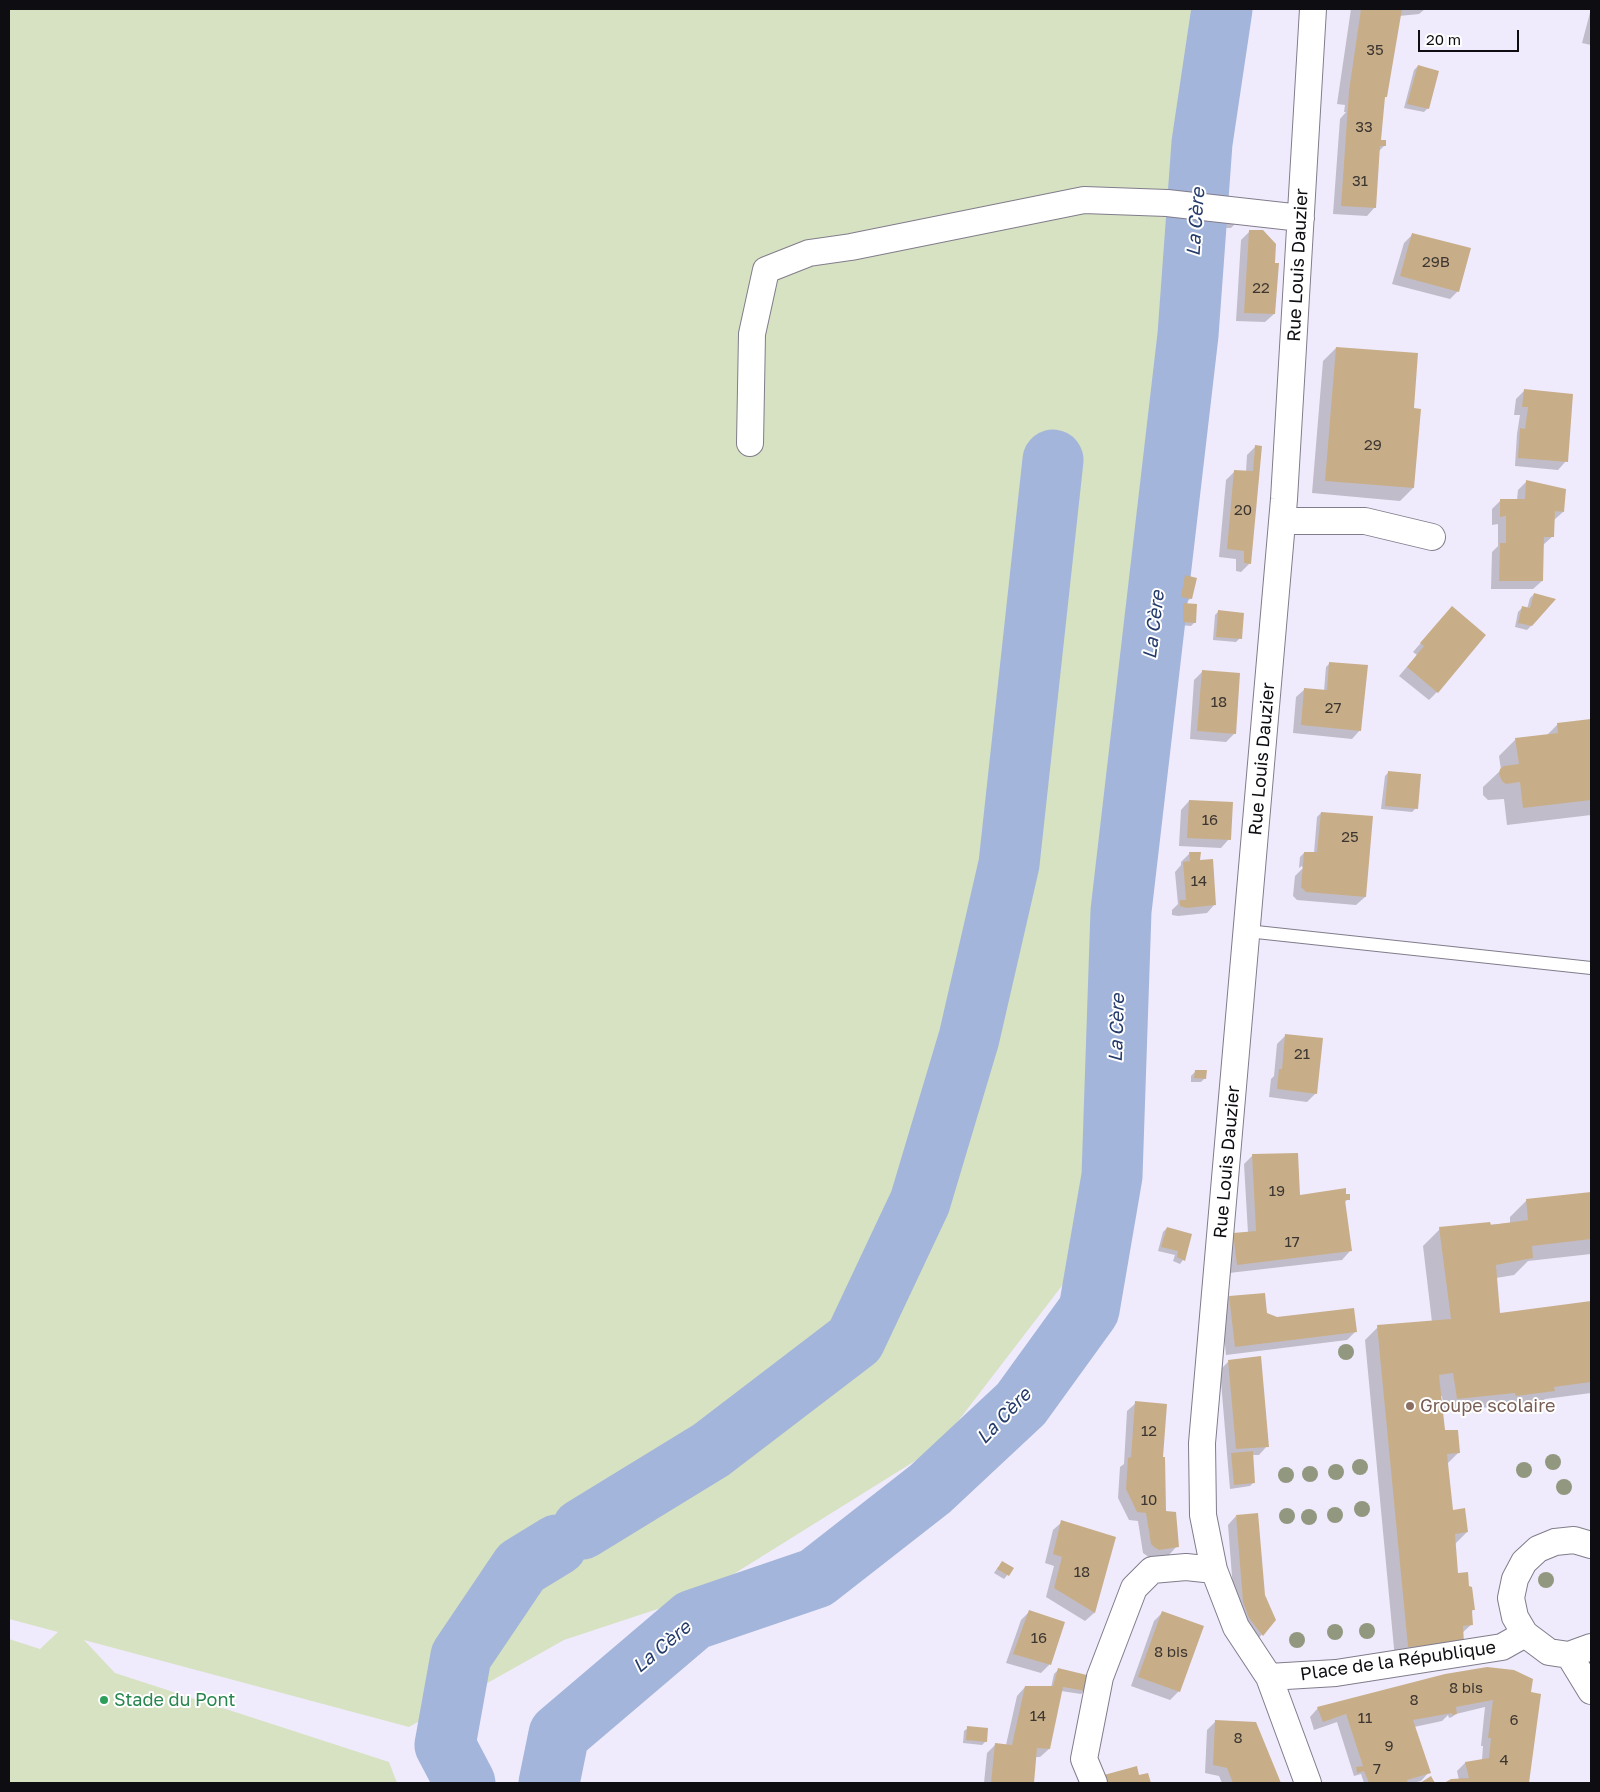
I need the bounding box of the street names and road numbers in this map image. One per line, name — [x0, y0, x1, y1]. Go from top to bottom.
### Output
street label: Rue Louis Dauzier — [1283, 188, 1313, 342]
street label: Rue Louis Dauzier — [1245, 682, 1279, 836]
street label: Rue Louis Dauzier — [1210, 1085, 1244, 1239]
street label: Place de la République — [1299, 1637, 1497, 1685]

